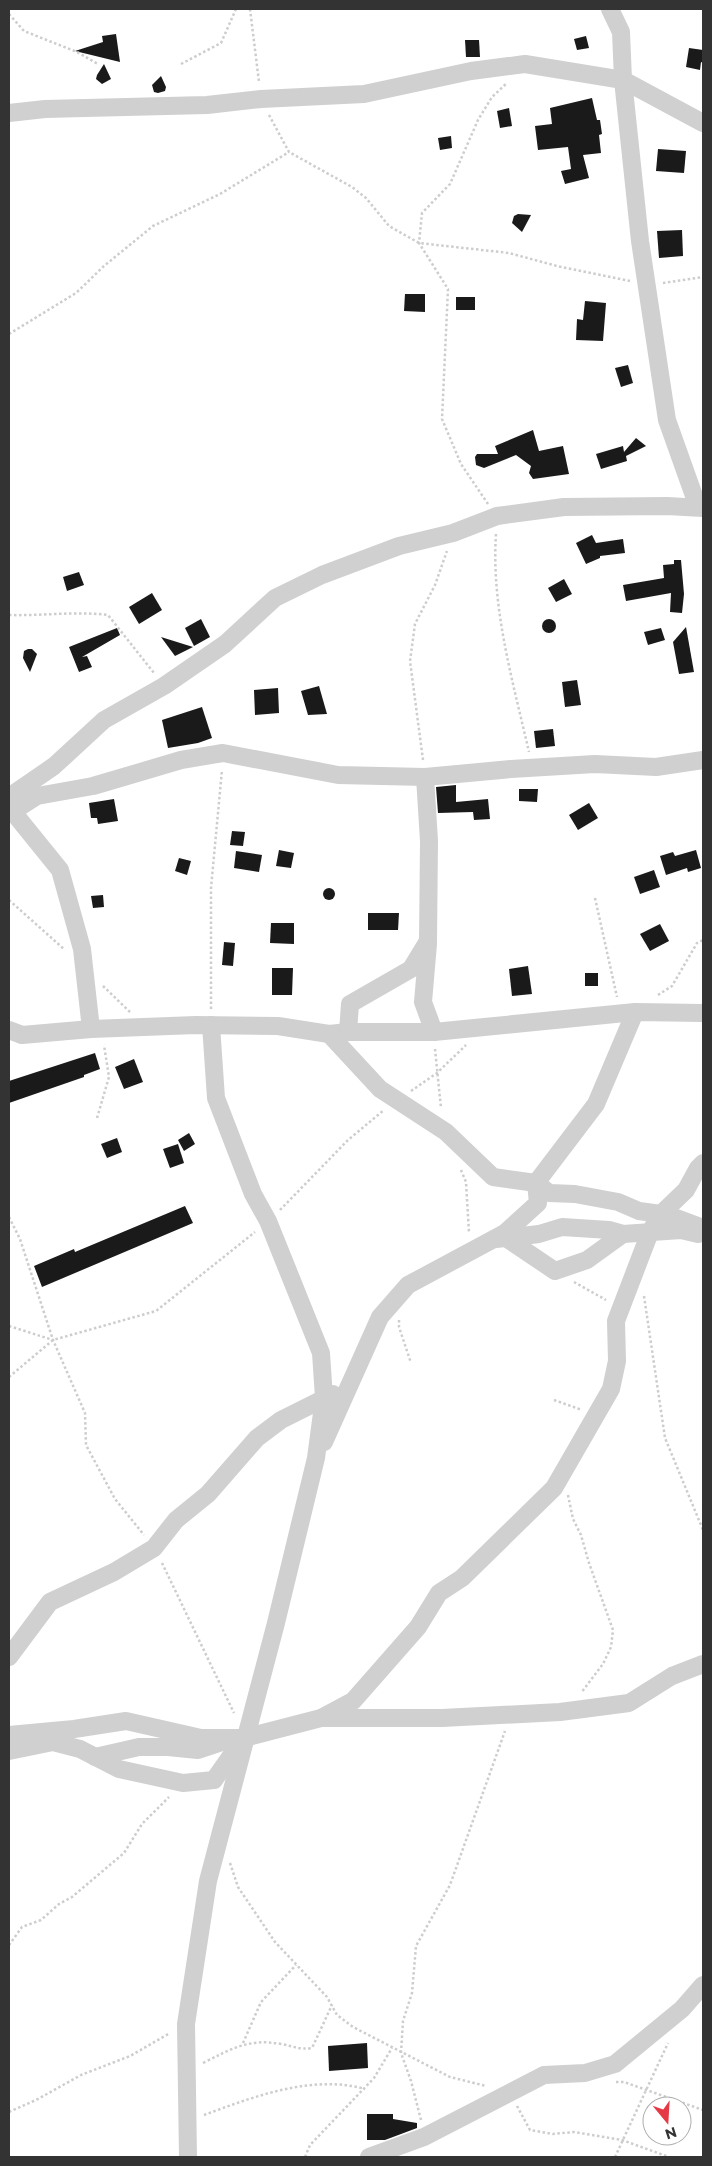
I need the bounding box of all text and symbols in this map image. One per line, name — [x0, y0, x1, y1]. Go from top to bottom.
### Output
north arrow — [642, 2096, 692, 2146]
text: N — [663, 2123, 679, 2144]

